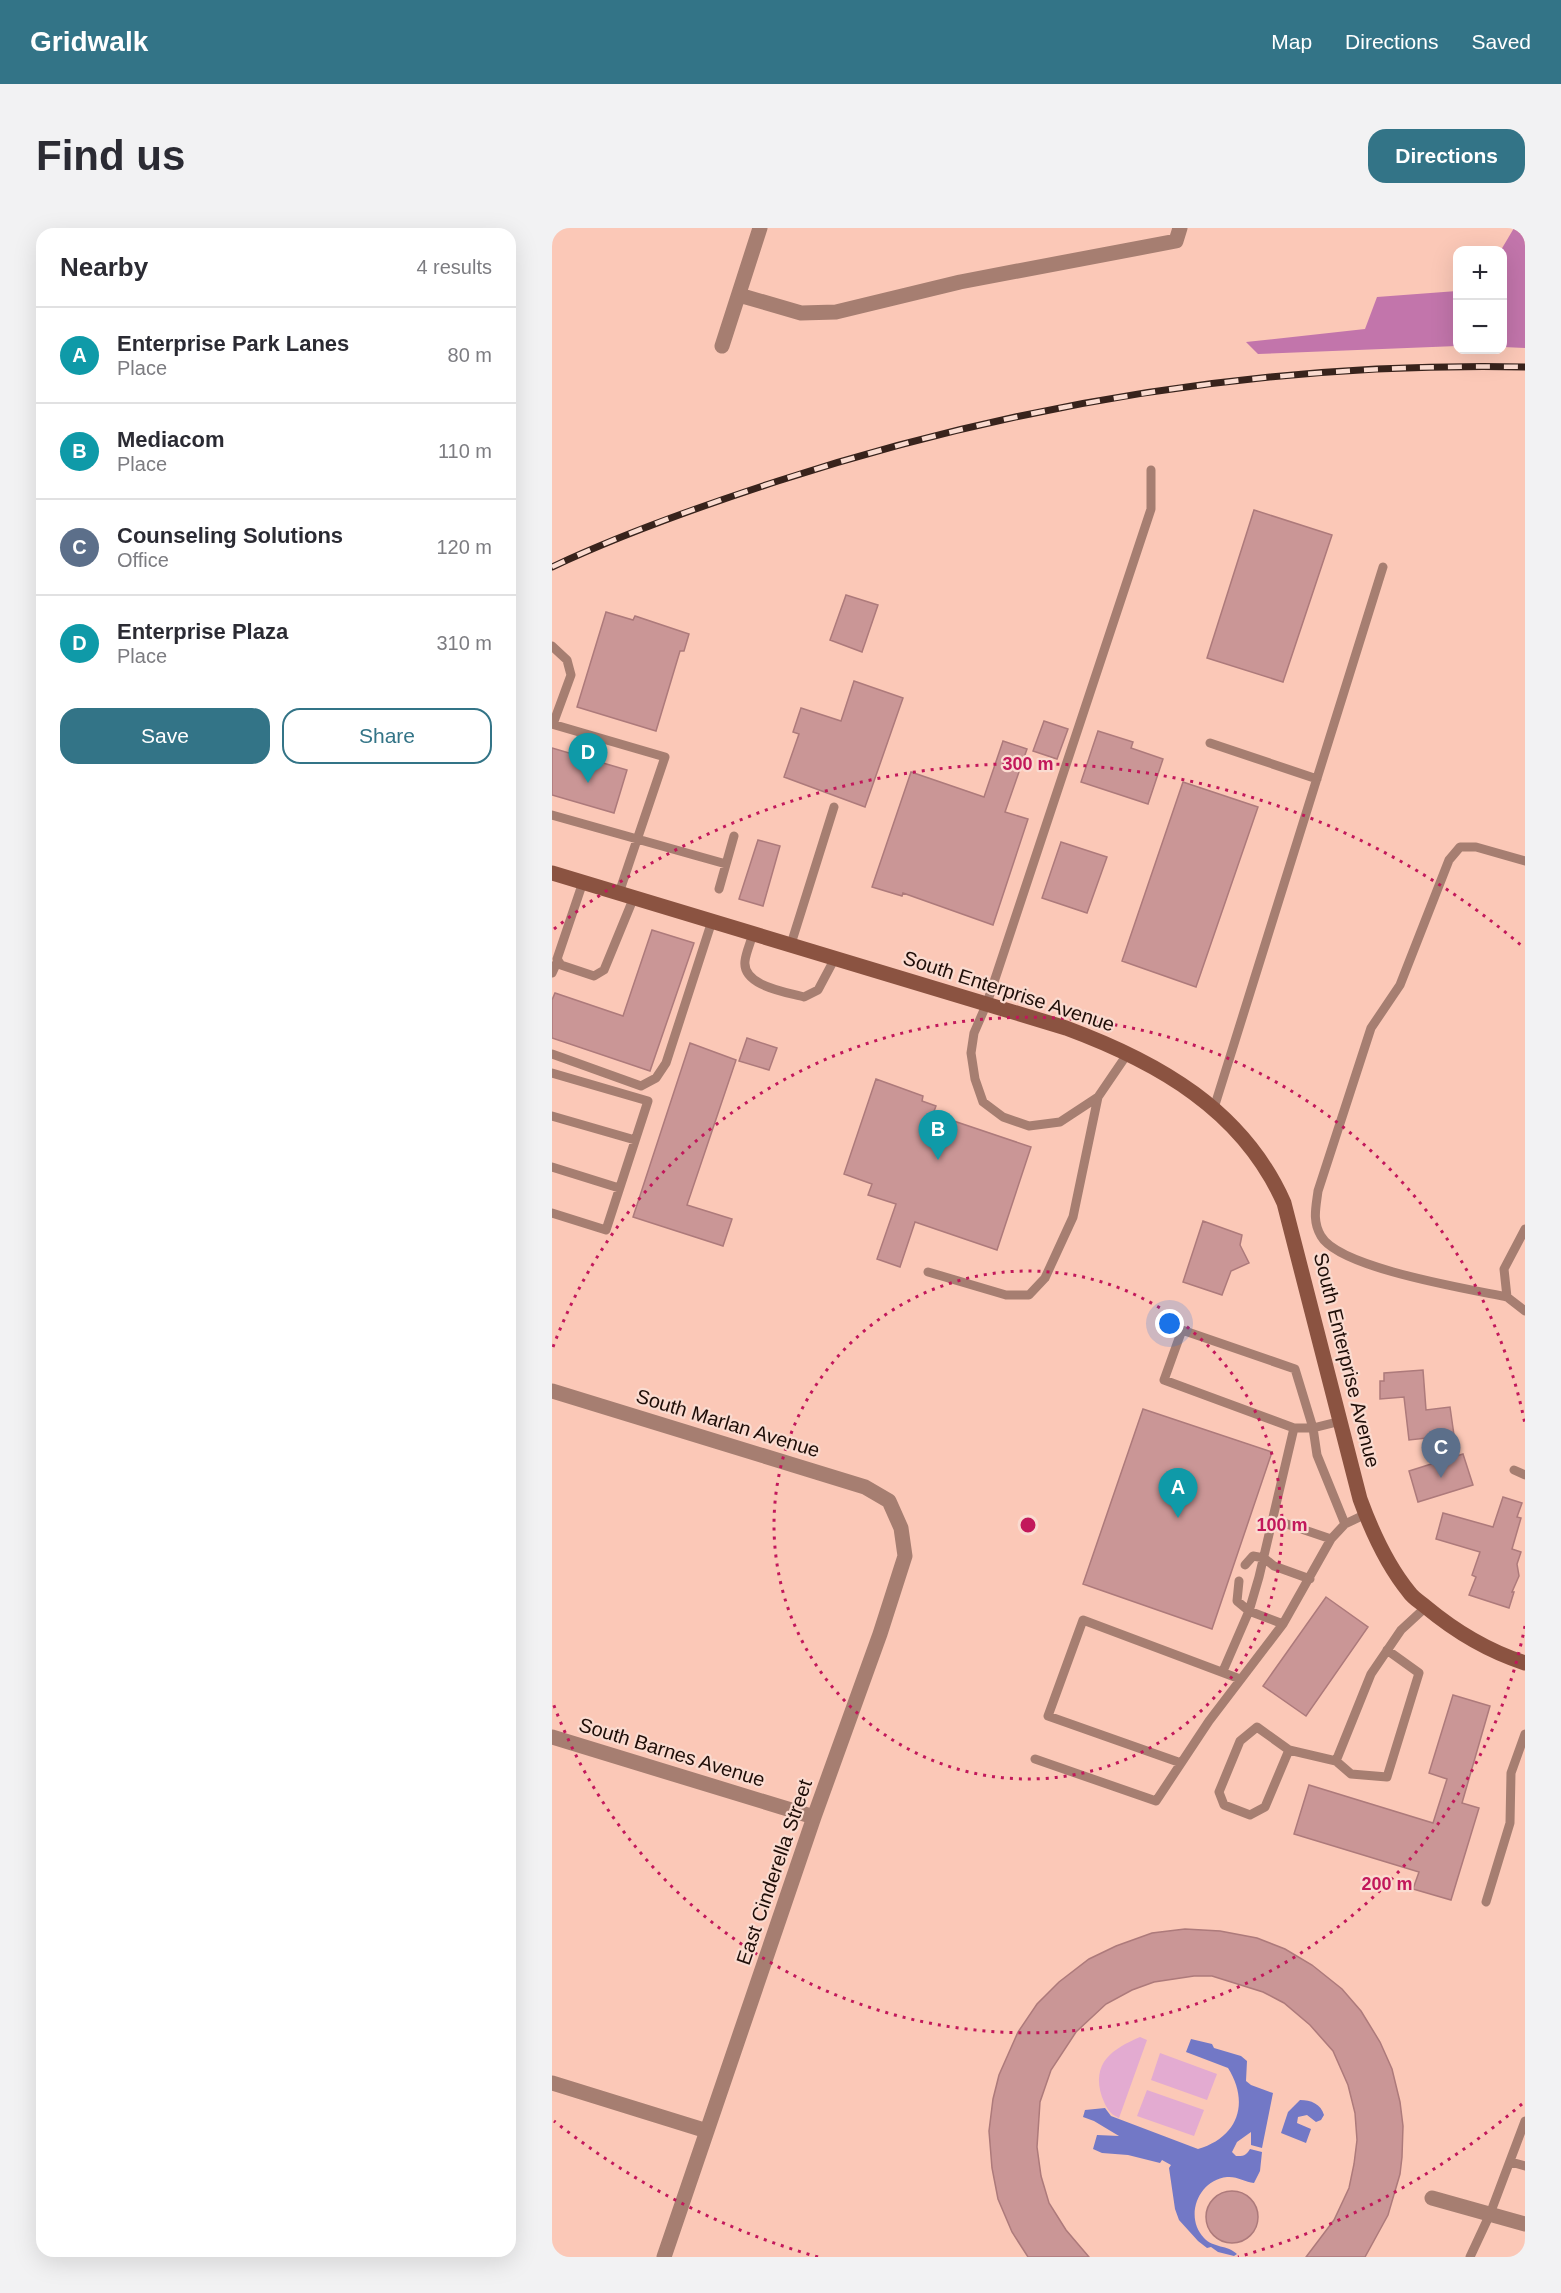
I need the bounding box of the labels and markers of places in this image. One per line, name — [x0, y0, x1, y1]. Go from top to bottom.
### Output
pin: D — [568, 734, 608, 783]
pin: B — [918, 1110, 958, 1160]
pin: C — [1422, 1428, 1460, 1478]
pin: A — [1158, 1468, 1198, 1518]
centre of rings — [1018, 1515, 1038, 1535]

